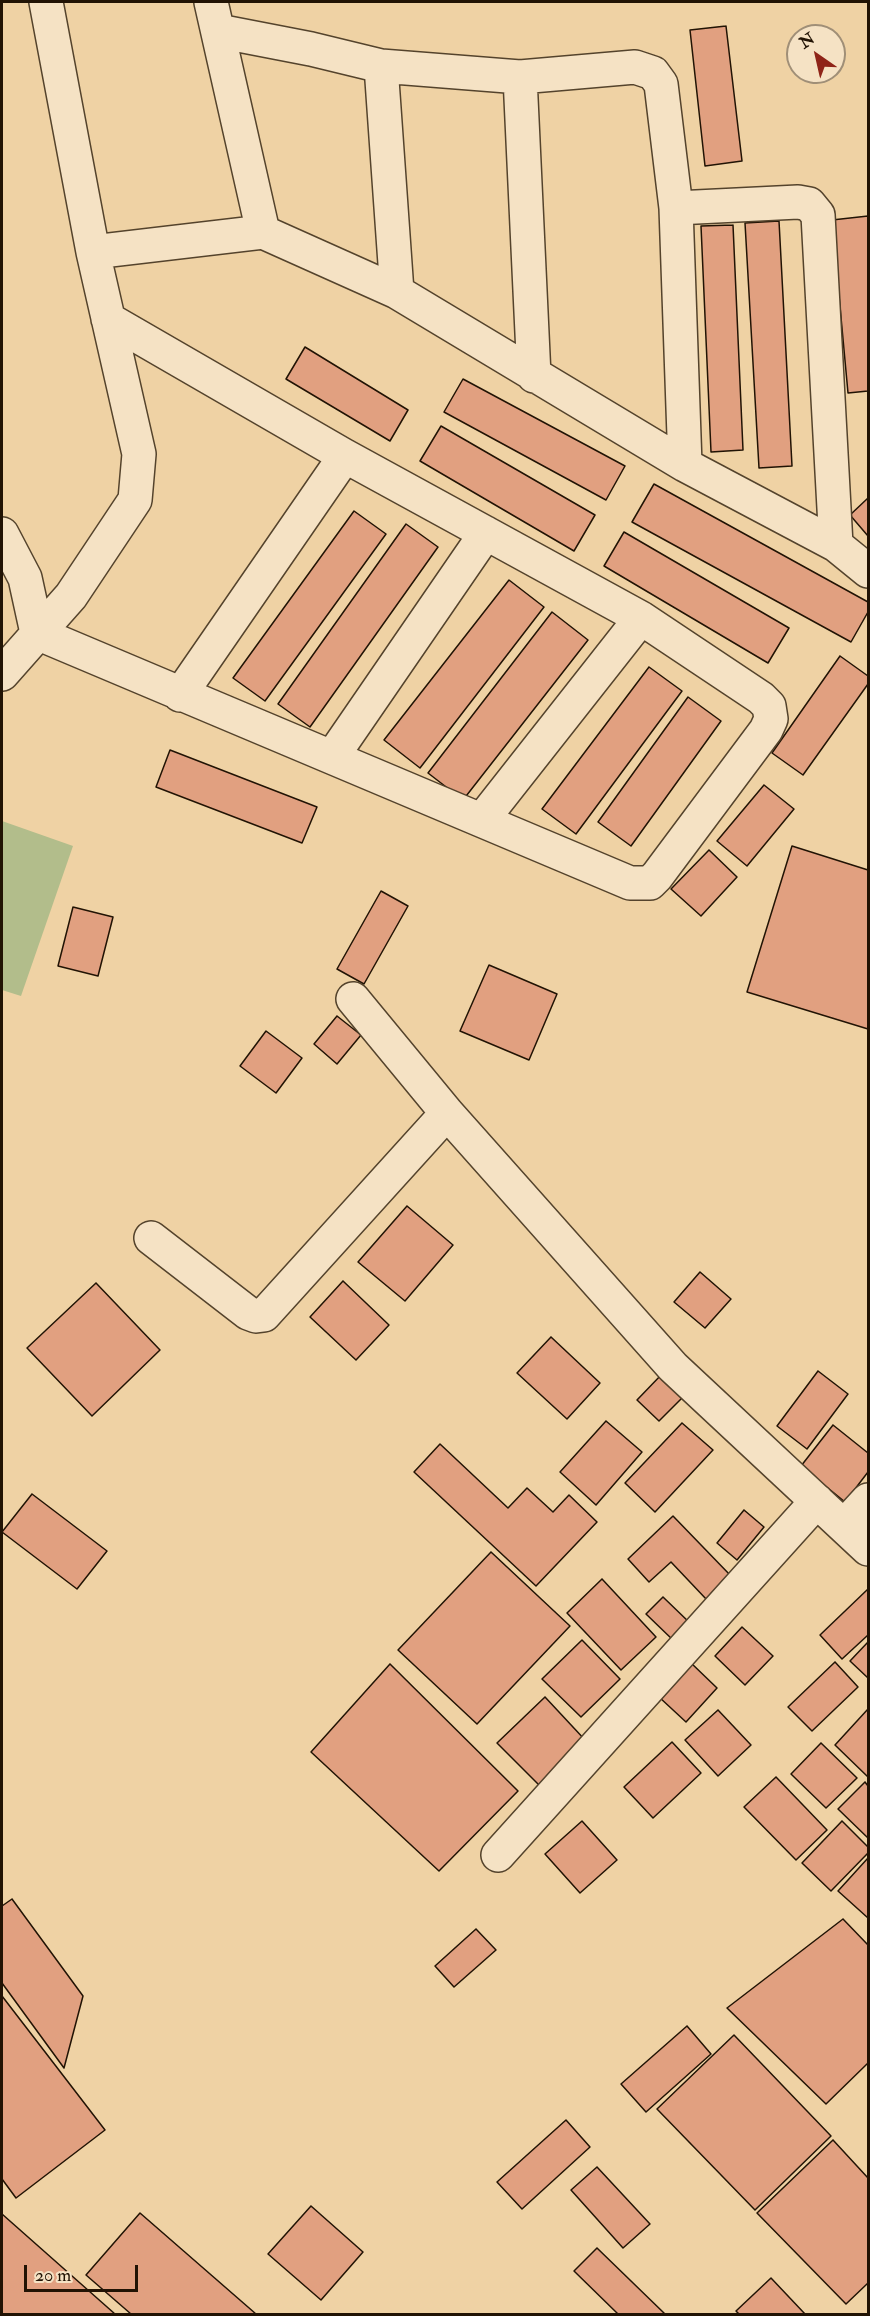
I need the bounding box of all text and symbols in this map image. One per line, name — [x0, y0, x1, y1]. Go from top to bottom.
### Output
north arrow — [786, 24, 846, 84]
text: N — [796, 28, 819, 53]
scale bar — [27, 2253, 141, 2291]
text: 20 m — [35, 2264, 71, 2287]

